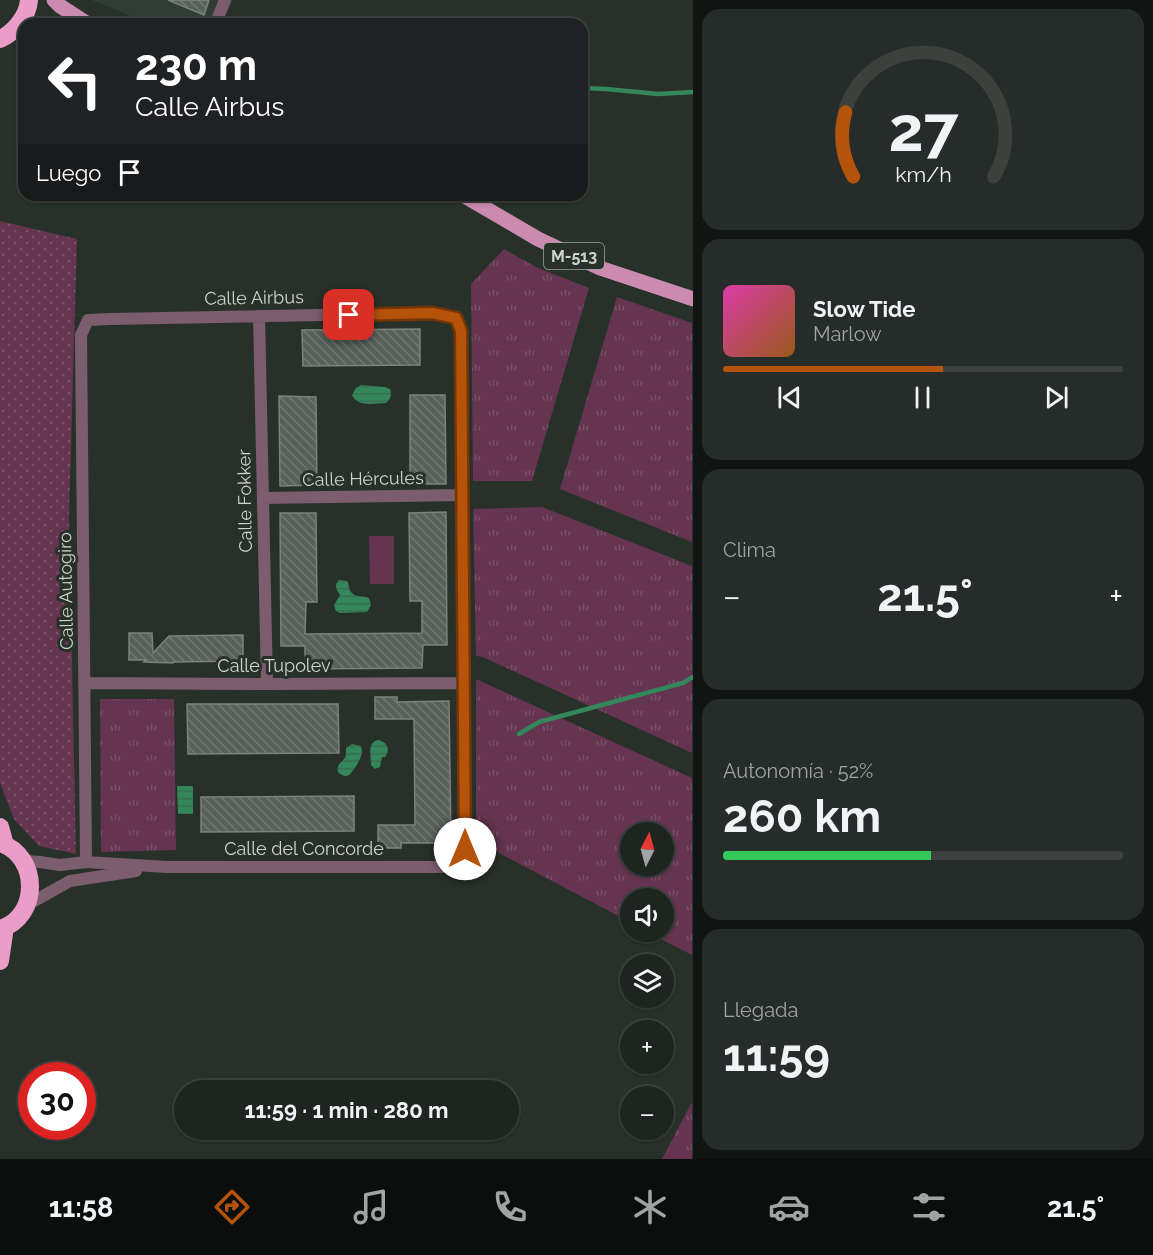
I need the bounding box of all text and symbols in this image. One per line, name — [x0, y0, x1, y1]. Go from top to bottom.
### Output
text: 230 m — [135, 41, 257, 90]
icon: left — [36, 42, 114, 120]
text: Calle Airbus — [135, 91, 284, 122]
text: 27 — [888, 92, 959, 166]
icon: arrive — [113, 156, 146, 189]
text: Luego — [36, 160, 101, 186]
text: km/h — [895, 162, 951, 187]
road number: M-513 — [544, 243, 604, 269]
street label: Calle Airbus — [204, 286, 304, 309]
pin — [323, 289, 374, 340]
text: Slow Tide — [813, 296, 915, 322]
icon: arrive — [332, 298, 365, 331]
text: Marlow — [813, 322, 882, 346]
icon: previous — [773, 381, 806, 414]
icon: pause — [906, 381, 939, 414]
icon: next — [1040, 381, 1073, 414]
street label: Calle Fokker — [233, 448, 256, 553]
street label: Calle Hércules — [302, 467, 424, 490]
street label: Calle Autogiro — [54, 532, 77, 650]
text: Clima — [723, 538, 776, 562]
text: 21.5° — [877, 569, 973, 622]
text: − — [723, 577, 741, 616]
text: + — [1109, 577, 1123, 616]
street label: Calle Tupolev — [217, 655, 331, 676]
text: Autonomía · 52% — [723, 759, 873, 783]
text: 260 km — [723, 790, 881, 843]
position arrow — [433, 817, 497, 881]
north arrow — [620, 822, 674, 876]
map controls — [620, 822, 674, 1140]
street label: Calle del Concorde — [224, 838, 384, 859]
button: sound — [620, 888, 674, 942]
button: layers — [620, 954, 674, 1008]
text: Llegada — [723, 998, 798, 1022]
button: + — [620, 1020, 674, 1074]
text: 11:59 — [723, 1029, 830, 1082]
speed limit sign: 30 — [18, 1062, 96, 1140]
button: − — [620, 1086, 674, 1140]
text: 11:59 · 1 min · 280 m — [245, 1097, 448, 1123]
icon: directions — [211, 1186, 253, 1228]
icon: music — [350, 1186, 392, 1228]
icon: phone — [489, 1186, 531, 1228]
icon: climate — [629, 1186, 671, 1228]
icon: car — [768, 1186, 810, 1228]
icon: filters — [908, 1186, 950, 1228]
text: 11:58 — [49, 1192, 113, 1223]
text: 21.5° — [1047, 1192, 1104, 1223]

